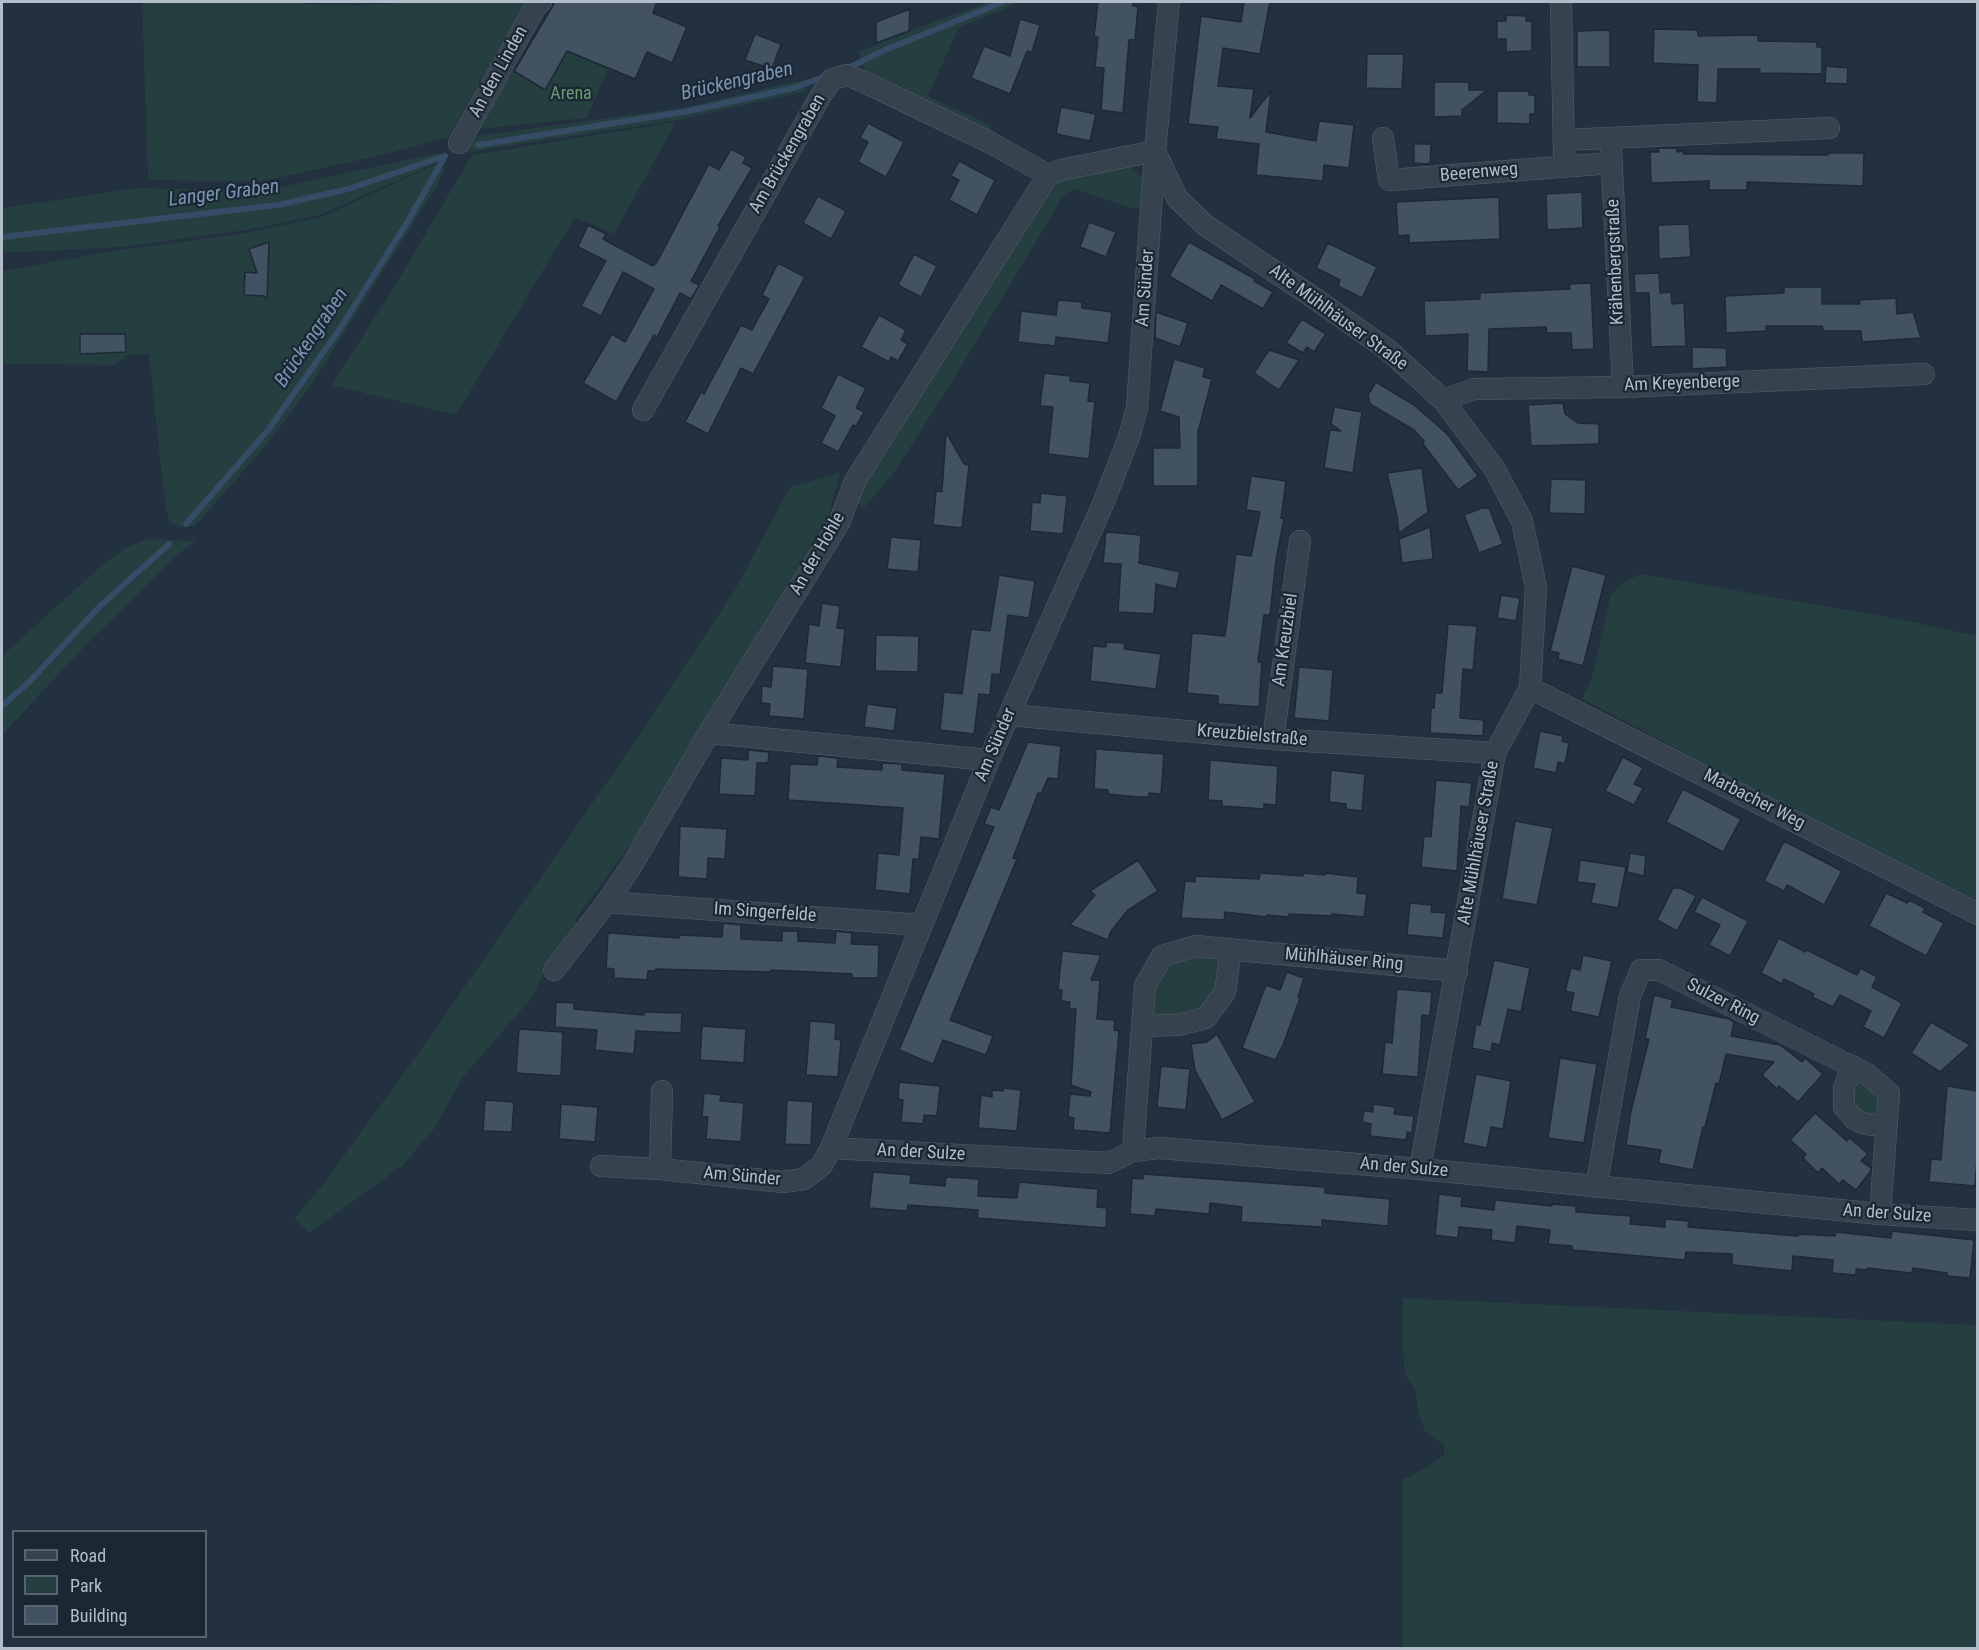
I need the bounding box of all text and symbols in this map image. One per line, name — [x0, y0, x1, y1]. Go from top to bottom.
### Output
street label: An den Linden — [465, 23, 533, 121]
water label: Brückengraben — [679, 57, 795, 107]
park label: Arena — [550, 83, 592, 105]
street label: Am Brückengraben — [745, 91, 831, 217]
street label: Beerenweg — [1439, 159, 1519, 187]
water label: Langer Graben — [167, 175, 281, 213]
street label: Krähenbergstraße — [1603, 199, 1629, 325]
street label: Am Sünder — [1133, 249, 1159, 327]
street label: Alte Mühlhäuser Straße — [1264, 260, 1412, 376]
water label: Brückengraben — [270, 284, 354, 392]
street label: Am Kreyenberge — [1624, 371, 1740, 397]
street label: An der Hohle — [786, 509, 850, 599]
street label: Am Kreuzbiel — [1269, 592, 1303, 688]
street label: Am Sünder — [971, 705, 1021, 785]
street label: Kreuzbielstraße — [1196, 720, 1308, 752]
street label: Alte Mühlhäuser Straße — [1454, 759, 1504, 927]
street label: Marbacher Weg — [1700, 765, 1808, 835]
street label: Im Singerfelde — [713, 899, 817, 927]
street label: Mühlhäuser Ring — [1284, 944, 1404, 976]
street label: Sulzer Ring — [1683, 974, 1763, 1030]
street label: An der Sulze — [876, 1140, 966, 1166]
street label: An der Sulze — [1359, 1153, 1449, 1183]
street label: Am Sünder — [702, 1163, 782, 1191]
street label: An der Sulze — [1842, 1200, 1932, 1228]
legend — [12, 1530, 207, 1638]
text: Road — [70, 1545, 106, 1566]
text: Park — [70, 1575, 102, 1596]
text: Building — [70, 1605, 127, 1626]

